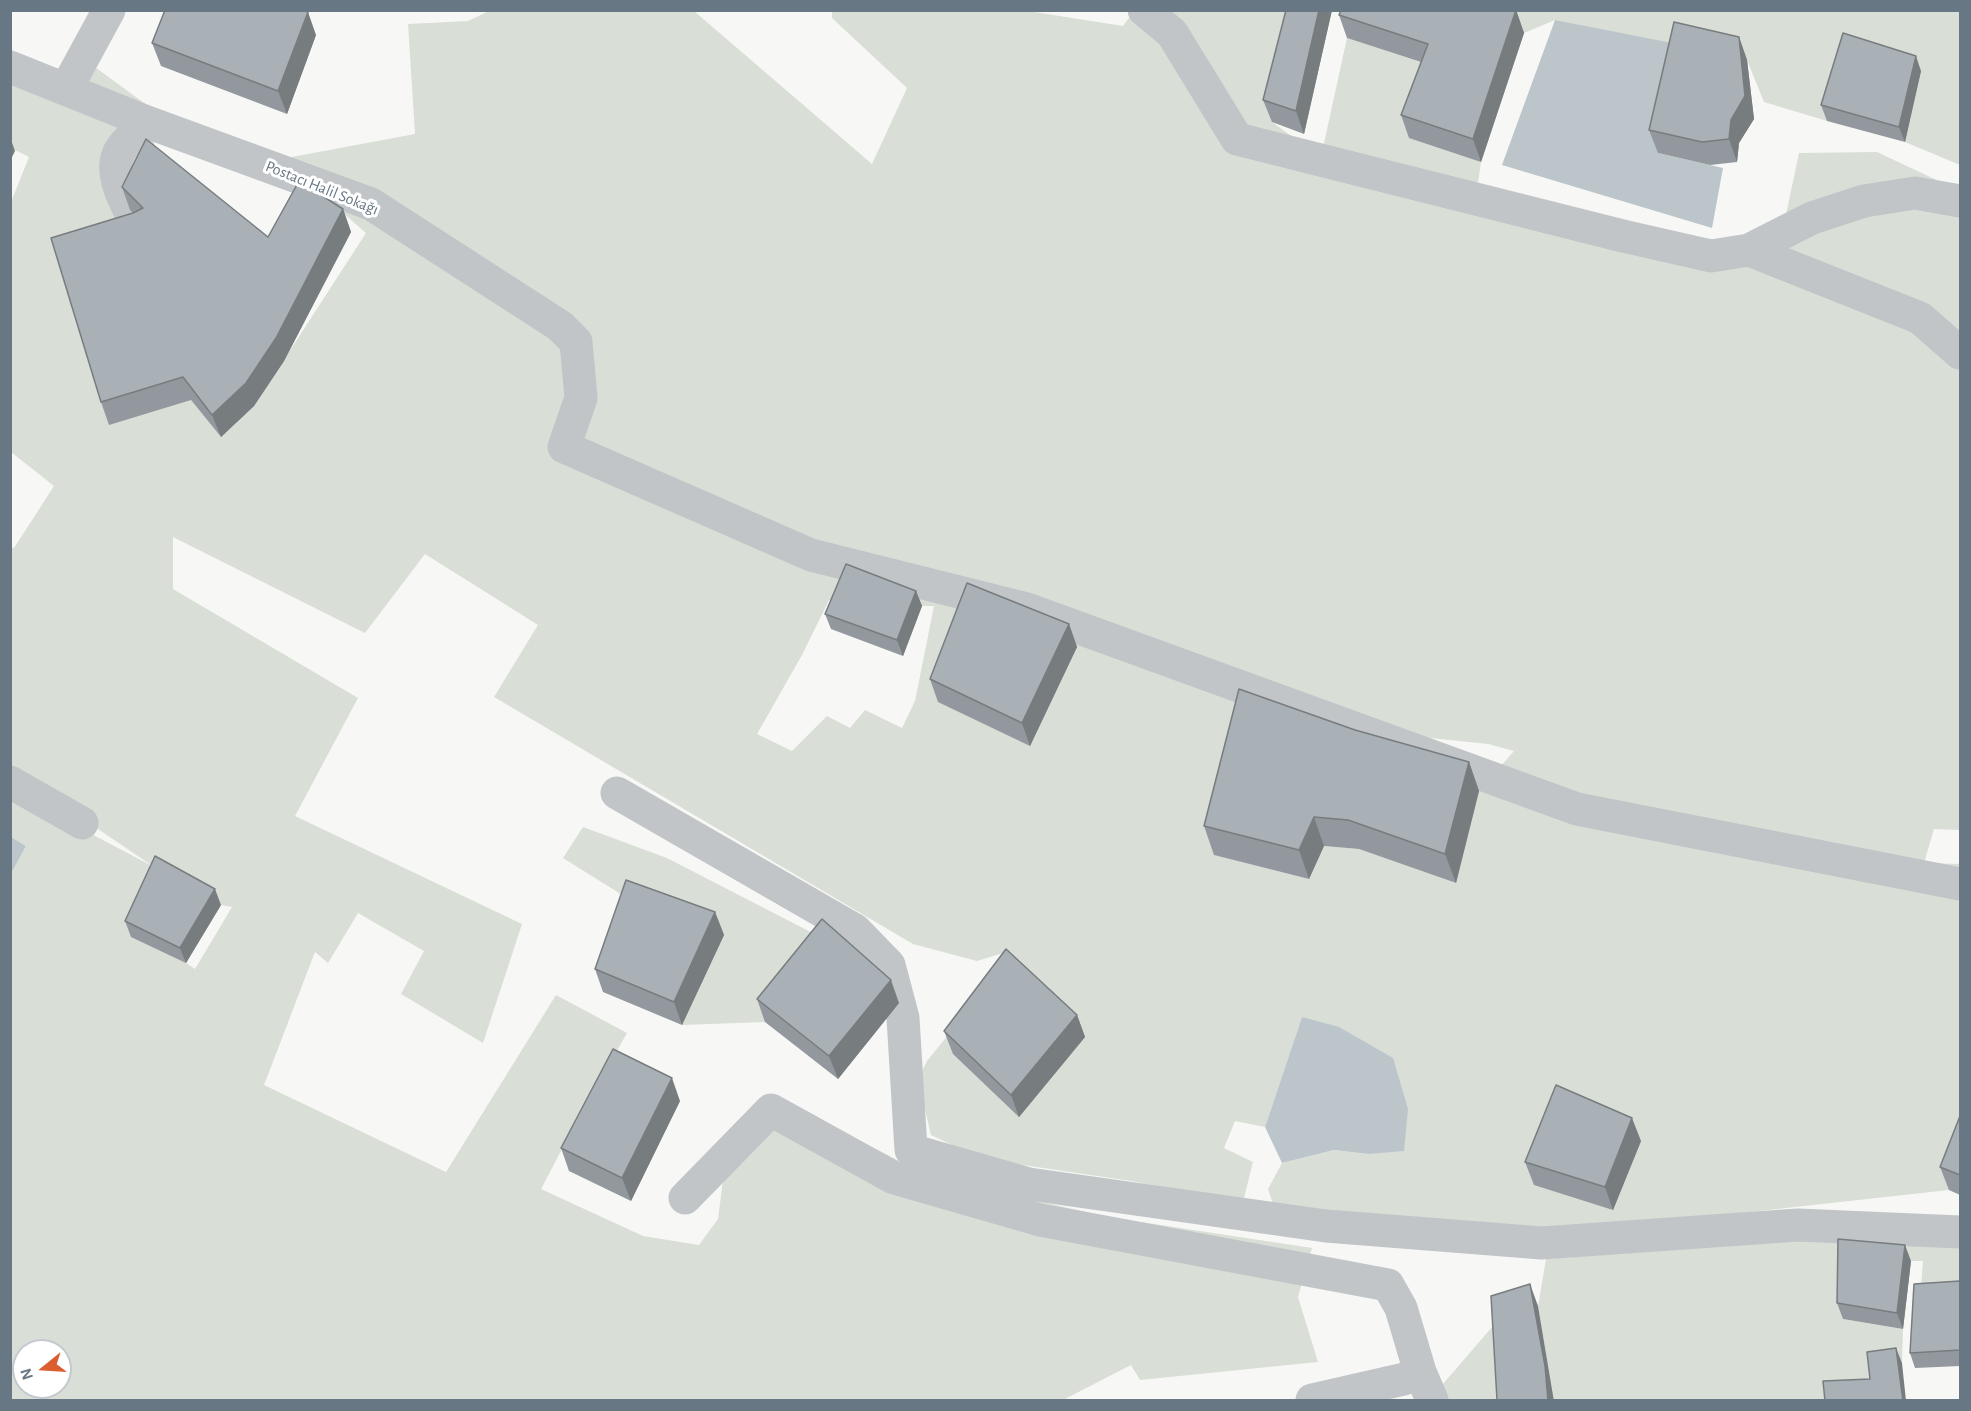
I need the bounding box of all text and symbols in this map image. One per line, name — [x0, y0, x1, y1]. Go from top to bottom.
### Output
street label: Postacı Halil Sokağı — [263, 157, 381, 219]
north arrow — [12, 1339, 72, 1399]
text: N — [17, 1366, 36, 1382]

